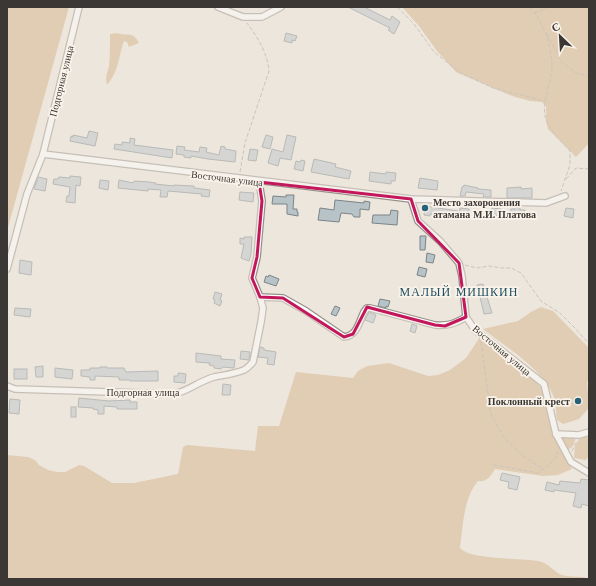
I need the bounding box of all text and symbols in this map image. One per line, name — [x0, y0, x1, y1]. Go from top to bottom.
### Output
north arrow — [540, 16, 580, 56]
text: С — [549, 19, 562, 35]
street label: Подгорная улица — [46, 44, 77, 118]
street label: Восточная улица — [190, 168, 264, 189]
place label: Место захоронения атамана М.И. Платова — [433, 196, 536, 221]
marker: Место захоронения атамана М.И. Платова — [420, 203, 430, 213]
district label: МАЛЫЙ МИШКИН — [400, 284, 518, 299]
street label: Восточная улица — [470, 322, 534, 379]
street label: Подгорная улица — [107, 386, 180, 399]
place label: Поклонный крест — [488, 395, 570, 408]
marker: Поклонный крест — [573, 396, 583, 406]

